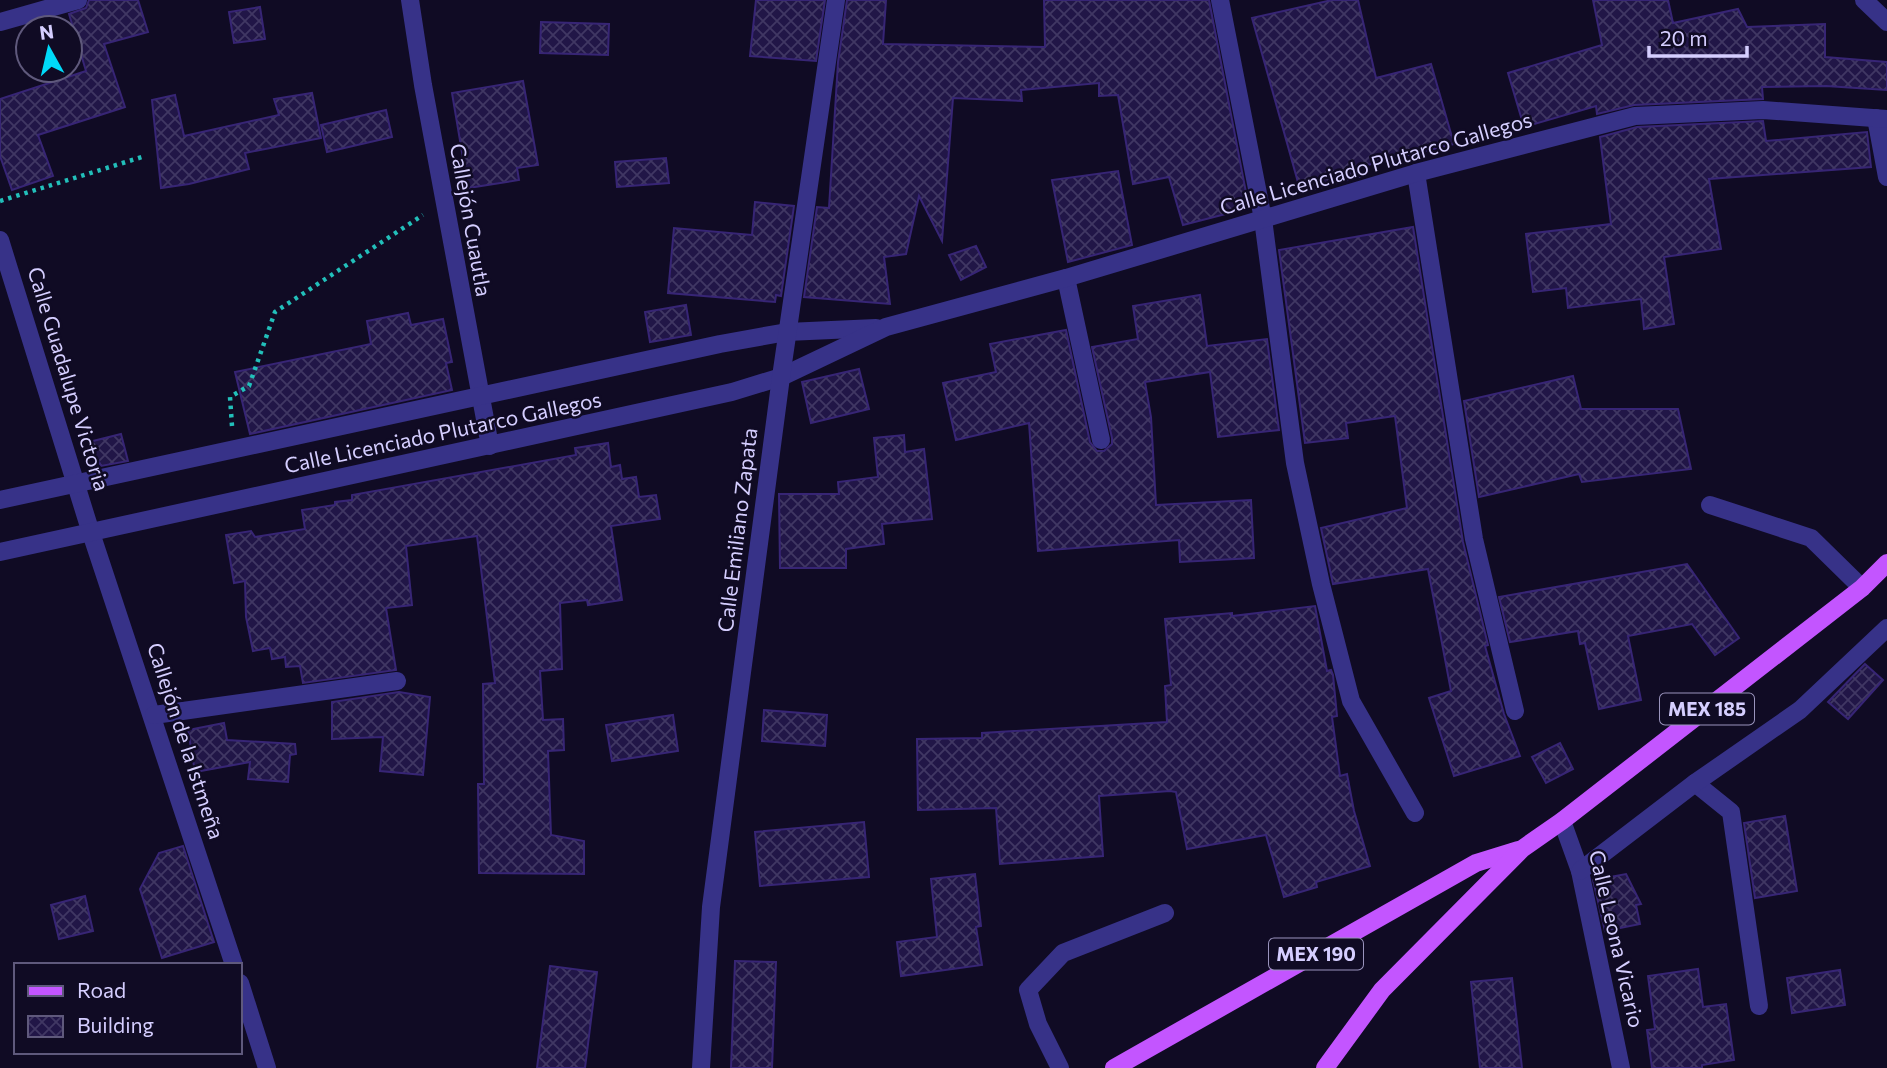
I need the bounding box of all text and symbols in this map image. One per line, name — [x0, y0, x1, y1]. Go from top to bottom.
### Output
north arrow — [14, 14, 84, 84]
scale bar — [1649, 14, 1747, 58]
text: N — [38, 19, 55, 44]
text: 20 m — [1660, 25, 1708, 50]
street label: Calle Licenciado Plutarco Gallegos — [1217, 106, 1535, 219]
street label: Callejón Cuautla — [446, 141, 497, 298]
street label: Calle Guadalupe Victoria — [23, 264, 115, 494]
street label: Calle Licenciado Plutarco Gallegos — [282, 386, 604, 477]
street label: Calle Emiliano Zapata — [712, 426, 761, 633]
street label: Callejón de la Istmeña — [143, 639, 230, 842]
road number: MEX 185 — [1660, 694, 1754, 724]
street label: Calle Leona Vicario — [1585, 848, 1650, 1030]
road number: MEX 190 — [1269, 938, 1363, 970]
legend — [14, 963, 242, 1054]
text: Road — [77, 977, 126, 1002]
text: Building — [77, 1012, 154, 1037]

